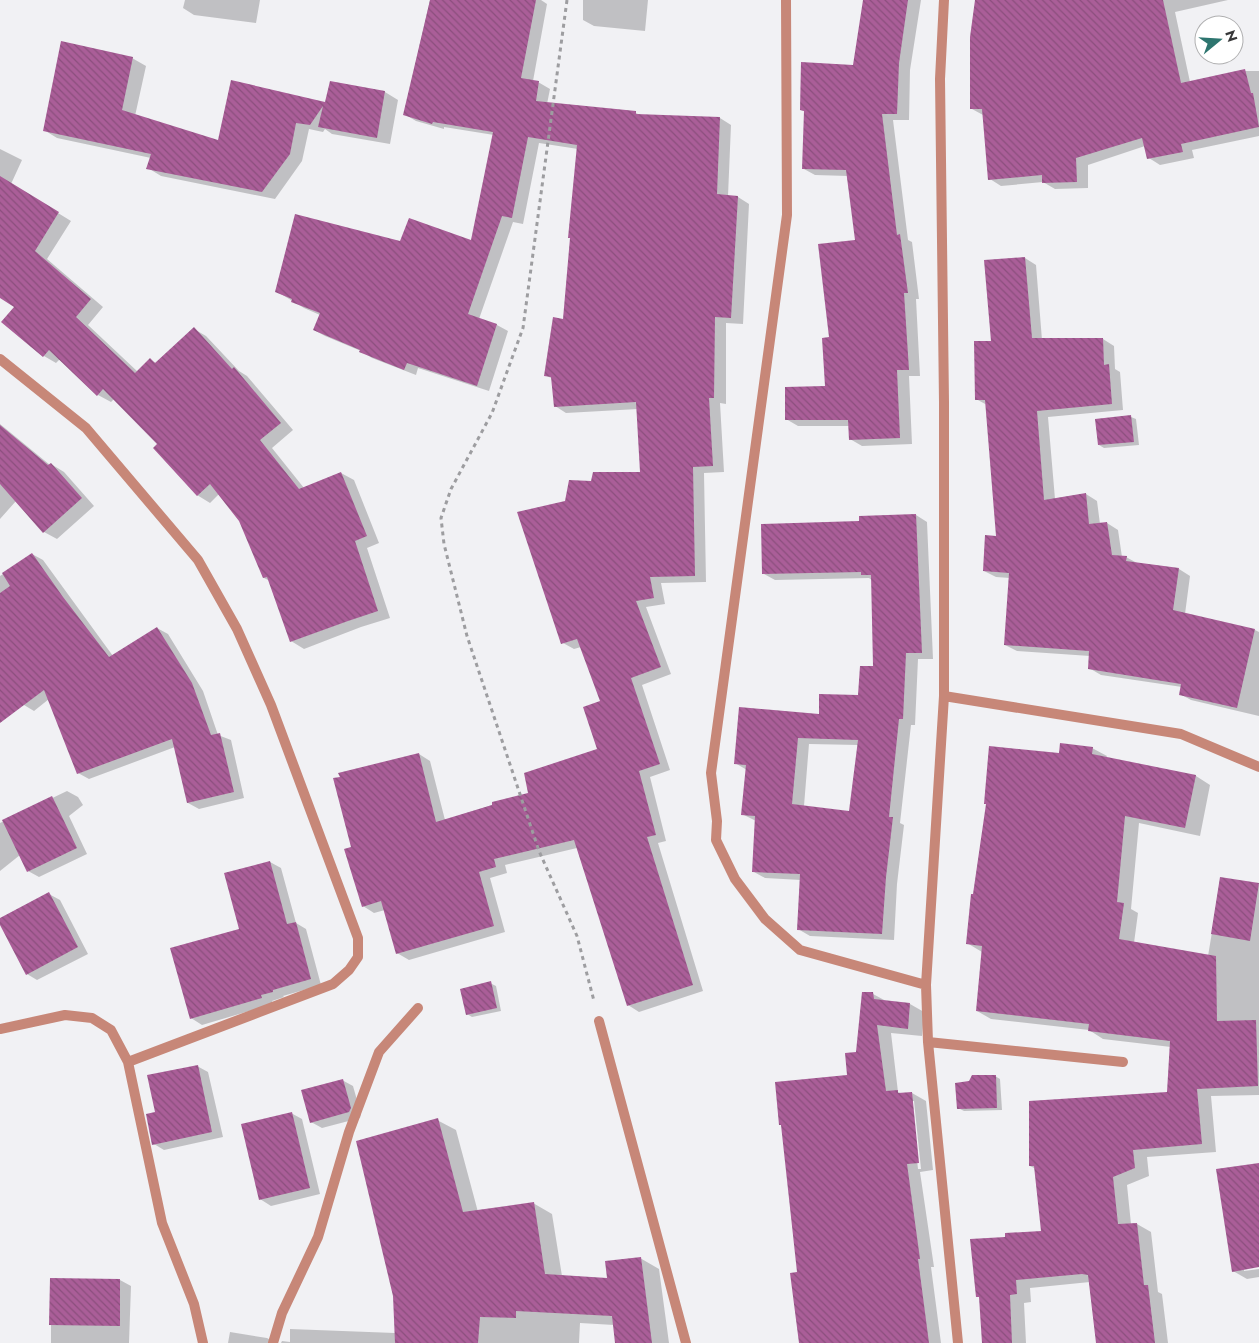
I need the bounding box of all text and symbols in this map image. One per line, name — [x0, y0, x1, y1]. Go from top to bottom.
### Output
north arrow — [1194, 15, 1244, 65]
text: N — [1220, 28, 1243, 44]

